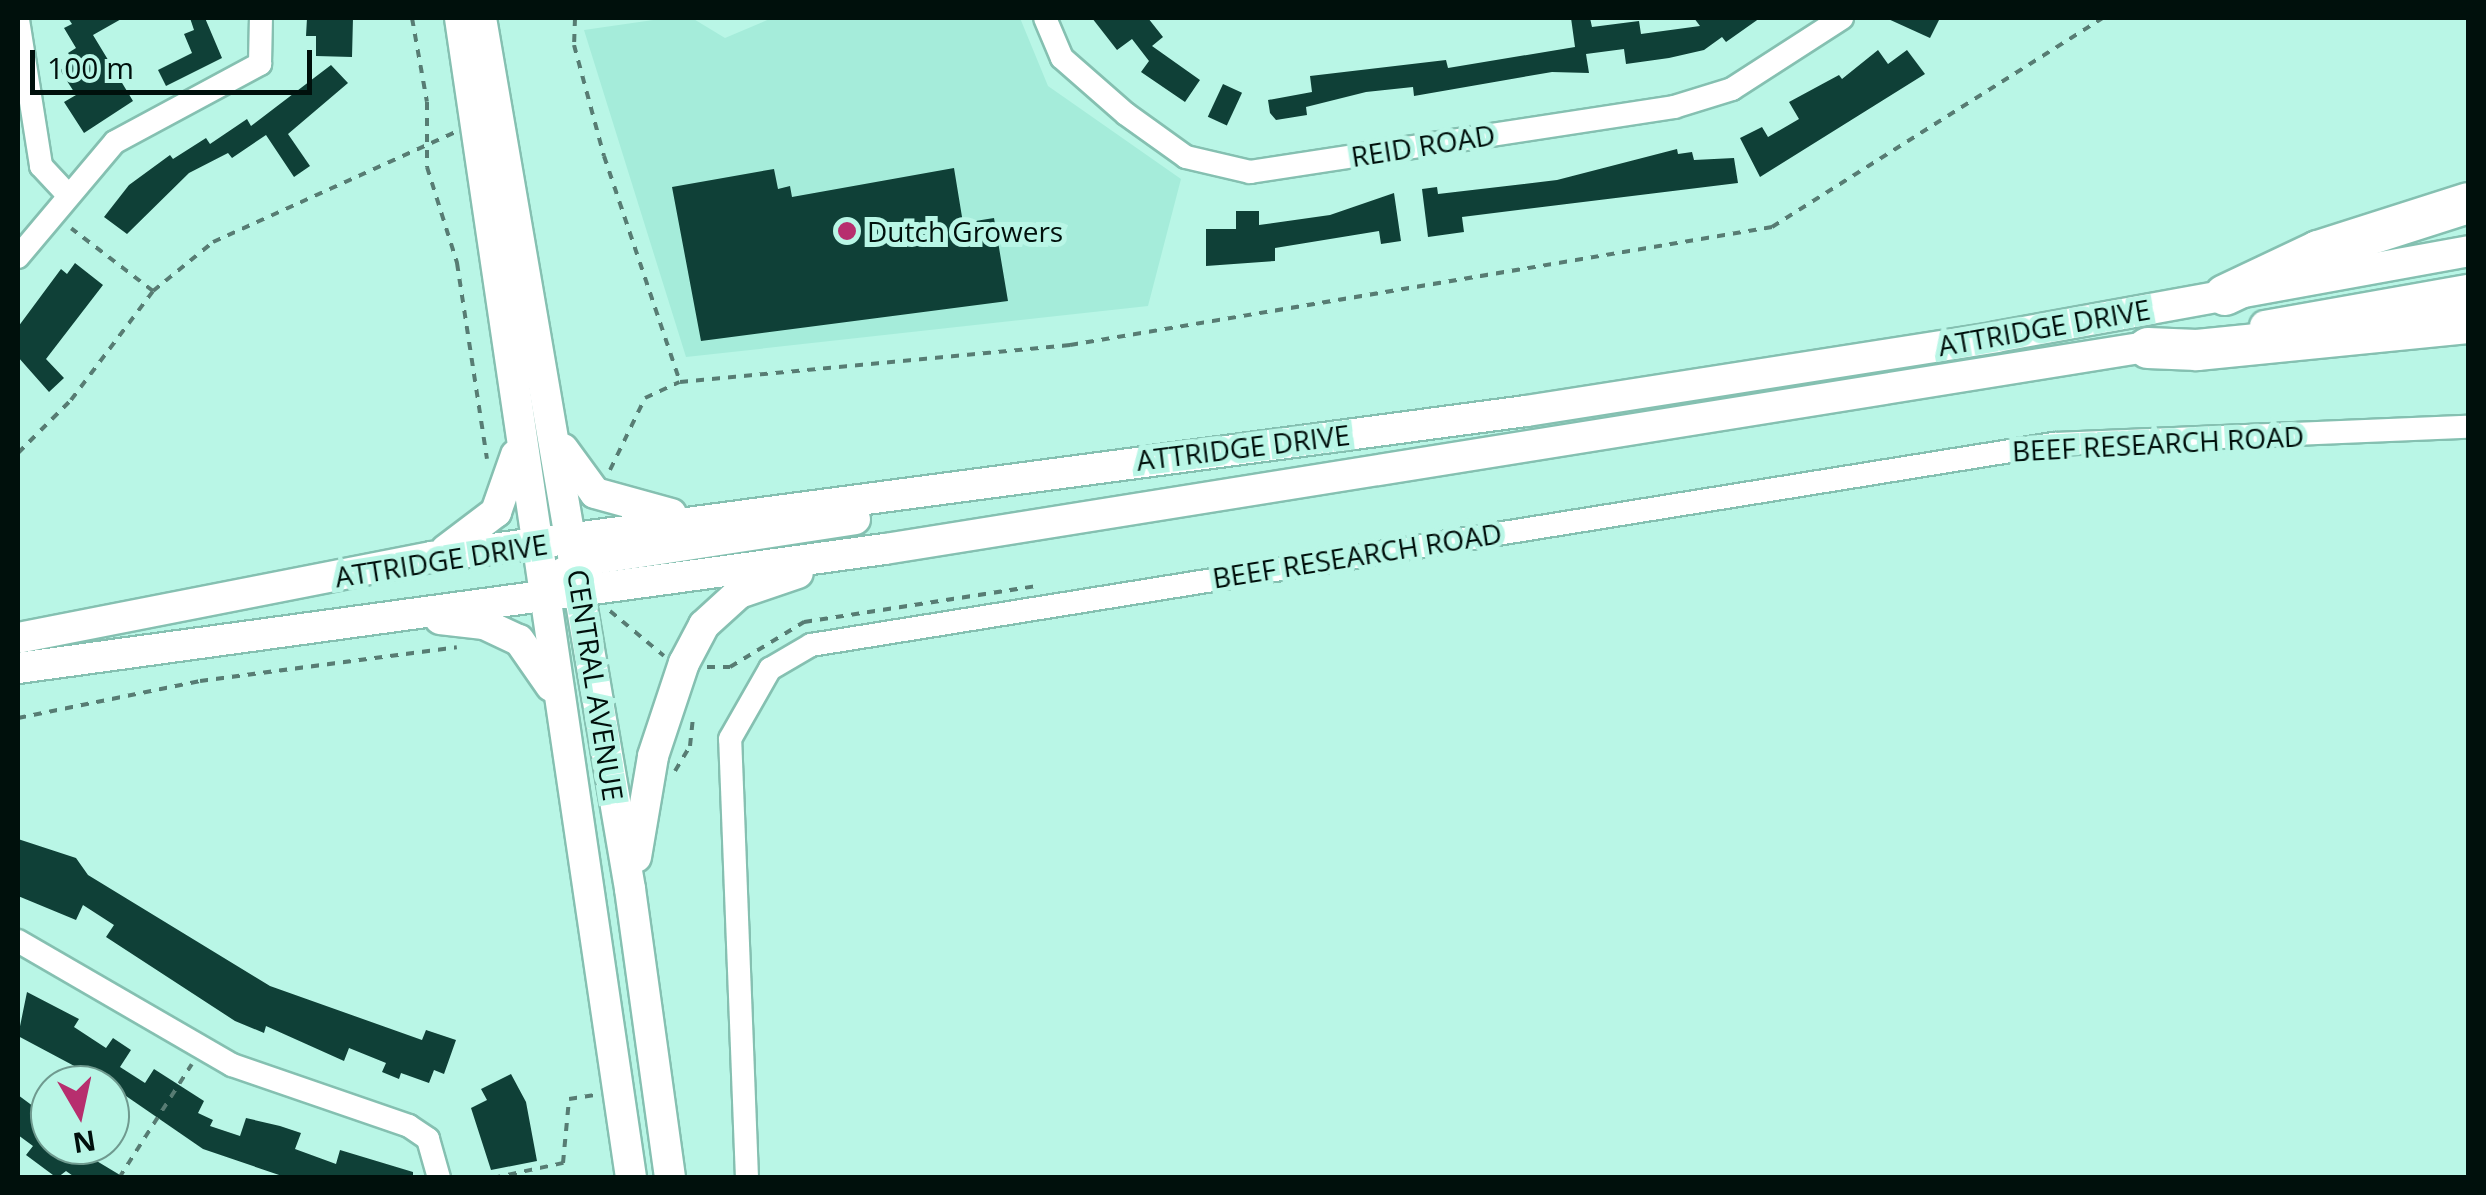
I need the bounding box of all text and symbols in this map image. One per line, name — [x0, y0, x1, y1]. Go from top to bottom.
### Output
scale bar — [35, 30, 318, 92]
text: 100 m — [47, 47, 134, 88]
street label: REID ROAD — [1349, 117, 1497, 173]
place label: Dutch Growers — [867, 214, 1063, 248]
marker: Dutch Growers — [836, 220, 858, 242]
street label: ATTRIDGE DRIVE — [1935, 292, 2153, 362]
street label: ATTRIDGE DRIVE — [1134, 417, 1352, 477]
street label: BEEF RESEARCH ROAD — [2011, 419, 2305, 467]
street label: BEEF RESEARCH ROAD — [1210, 516, 1504, 594]
street label: ATTRIDGE DRIVE — [332, 527, 550, 593]
street label: CENTRAL AVENUE — [561, 567, 631, 803]
north arrow — [30, 1065, 130, 1165]
text: N — [70, 1122, 99, 1163]

